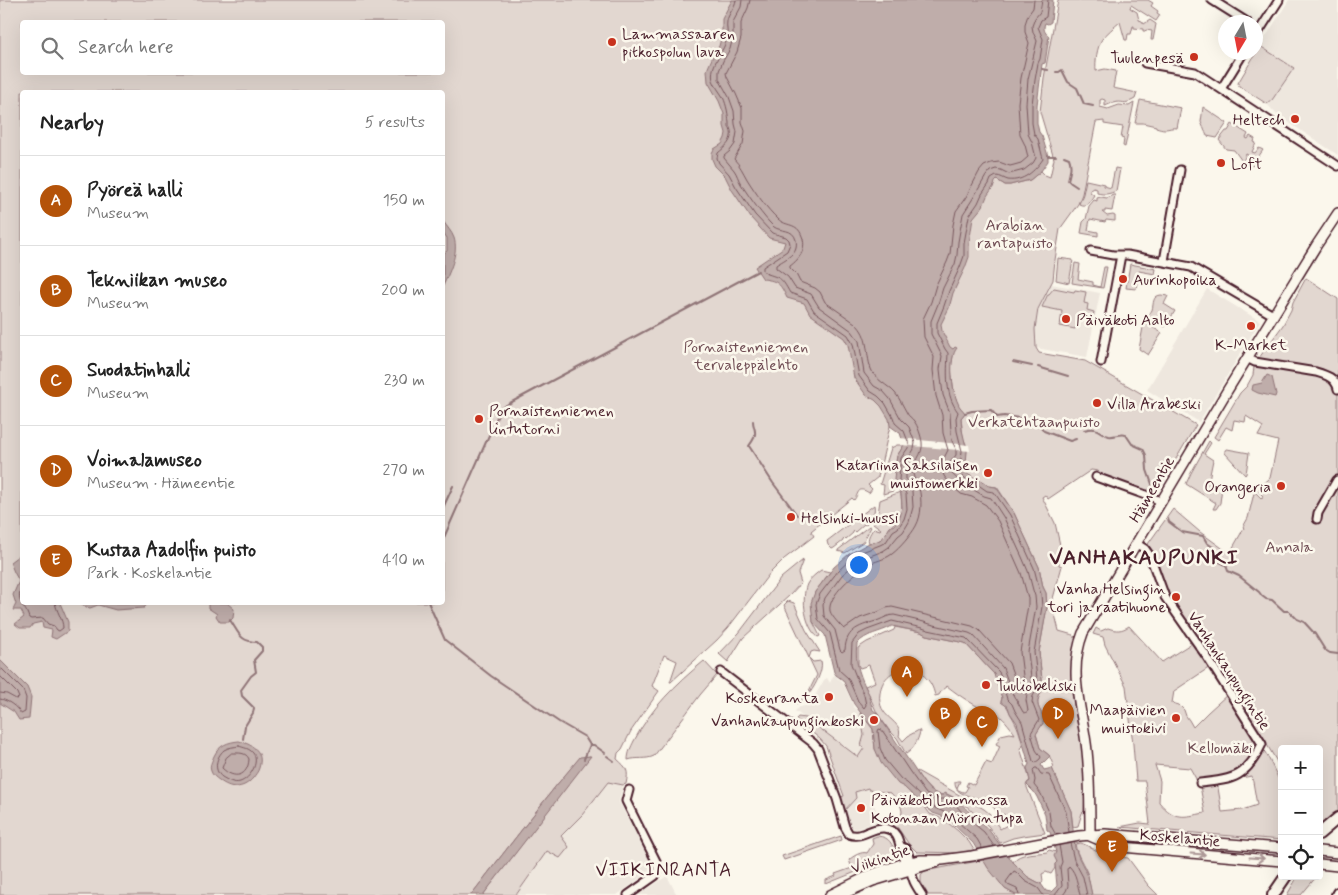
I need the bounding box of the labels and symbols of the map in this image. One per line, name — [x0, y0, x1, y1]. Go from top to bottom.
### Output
north arrow — [1218, 15, 1263, 60]
place label: Lammassaaren pitkospolun lava — [622, 24, 735, 63]
marker: Lammassaaren pitkospolun lava — [606, 36, 618, 48]
place label: Tuulenpesä — [1110, 48, 1184, 69]
marker: Tuulenpesä — [1188, 51, 1200, 63]
place label: Heltech — [1233, 110, 1285, 131]
marker: Heltech — [1289, 113, 1301, 125]
place label: Loft — [1231, 154, 1263, 175]
marker: Loft — [1215, 157, 1227, 169]
park label: Arabian rantapuisto — [977, 215, 1053, 254]
place label: Aurinkopoika — [1133, 270, 1217, 291]
marker: Aurinkopoika — [1117, 273, 1129, 285]
place label: Päiväkoti Aalto — [1076, 310, 1175, 331]
marker: Päiväkoti Aalto — [1060, 313, 1072, 325]
marker: K-Market — [1245, 320, 1257, 332]
place label: K-Market — [1215, 335, 1288, 356]
park label: Pornaistenniemen tervaleppälehto — [684, 337, 808, 376]
place label: Villa Arabeski — [1107, 394, 1201, 415]
marker: Villa Arabeski — [1091, 397, 1103, 409]
place label: Pornaistenniemen lintutorni — [489, 401, 614, 440]
park label: Verkatehtaanpuisto — [968, 412, 1100, 433]
marker: Pornaistenniemen lintutorni — [473, 413, 485, 425]
street label: Hämeentie — [1125, 453, 1180, 527]
place label: Katariina Saksilaisen muistomerkki — [836, 455, 978, 494]
marker: Katariina Saksilaisen muistomerkki — [982, 467, 994, 479]
place label: Orangeria — [1204, 477, 1271, 499]
marker: Orangeria — [1275, 480, 1287, 492]
place label: Helsinki-huussi — [801, 508, 899, 529]
marker: Helsinki-huussi — [785, 511, 797, 523]
park label: Annala — [1265, 537, 1313, 558]
district label: VANHAKAUPUNKI — [1049, 544, 1239, 572]
your location — [846, 552, 872, 578]
place label: Vanha Helsingin tori ja raatihuone — [1046, 579, 1166, 618]
marker: Vanha Helsingin tori ja raatihuone — [1170, 591, 1182, 603]
street label: Vanhankaupungintie — [1182, 607, 1275, 735]
pin: A — [891, 656, 923, 697]
place label: Tuuliobeliski — [996, 676, 1077, 697]
marker: Tuuliobeliski — [980, 679, 992, 691]
place label: Koskenranta — [725, 688, 819, 709]
marker: Koskenranta — [823, 691, 835, 703]
pin: B — [929, 698, 961, 739]
pin: D — [1042, 698, 1074, 739]
place label: Maapäivien muistokivi — [1089, 700, 1166, 739]
pin: C — [966, 706, 998, 747]
place label: Vanhankaupunginkoski — [711, 711, 864, 733]
marker: Maapäivien muistokivi — [1170, 712, 1182, 724]
marker: Vanhankaupunginkoski — [868, 714, 880, 726]
park label: Kellomäki — [1188, 738, 1253, 759]
place label: Päiväkoti Luonnossa Kotonaan Mörrintupa — [871, 790, 1024, 829]
marker: Päiväkoti Luonnossa Kotonaan Mörrintupa — [855, 802, 867, 814]
street label: Koskelantie — [1139, 825, 1221, 852]
pin: E — [1096, 831, 1128, 872]
street label: Viikintie — [848, 840, 913, 879]
one-way arrow — [1190, 849, 1206, 858]
one-way arrow — [1249, 854, 1265, 863]
district label: VIIKINRANTA — [596, 858, 732, 883]

